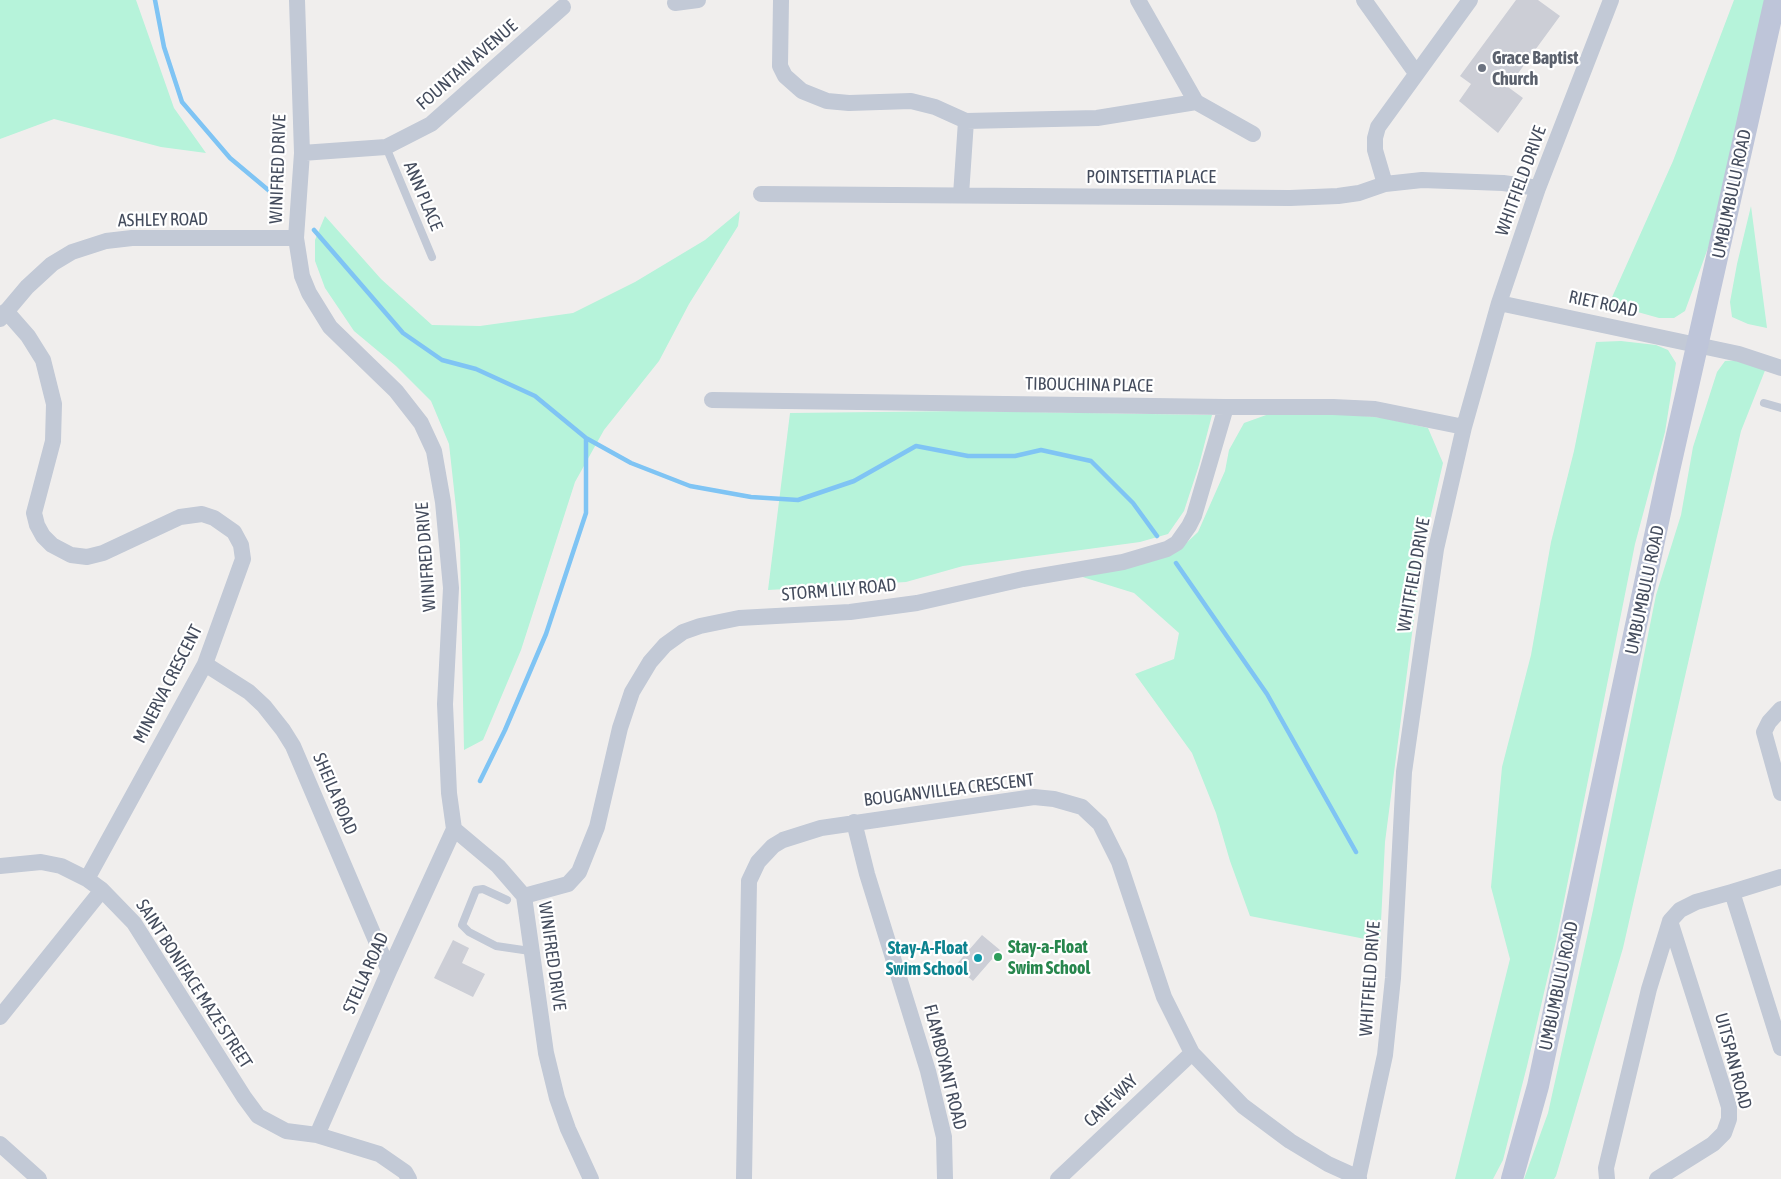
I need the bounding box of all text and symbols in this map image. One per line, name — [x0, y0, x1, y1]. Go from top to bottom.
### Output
street label: FOUNTAIN AVENUE — [412, 15, 522, 115]
place label: Grace Baptist Church — [1492, 47, 1578, 90]
marker: Grace Baptist Church — [1476, 62, 1488, 74]
street label: WINIFRED DRIVE — [265, 114, 291, 224]
street label: WHITFIELD DRIVE — [1491, 123, 1551, 239]
street label: UMBUMBULU ROAD — [1708, 128, 1756, 260]
street label: ANN PLACE — [399, 158, 447, 234]
street label: POINTSETTIA PLACE — [1086, 166, 1216, 188]
street label: ASHLEY ROAD — [118, 208, 208, 232]
street label: RIET ROAD — [1567, 286, 1639, 322]
street label: TIBOUCHINA PLACE — [1025, 373, 1153, 397]
street label: WINIFRED DRIVE — [411, 502, 441, 612]
street label: WHITFIELD DRIVE — [1393, 516, 1435, 634]
street label: UMBUMBULU ROAD — [1621, 524, 1669, 656]
street label: STORM LILY ROAD — [781, 574, 897, 606]
street label: MINERVA CRESCENT — [129, 621, 207, 747]
street label: SHEILA ROAD — [308, 750, 362, 838]
street label: BOUGANVILLEA CRESCENT — [863, 769, 1035, 811]
street label: SAINT BONIFACE MAZE STREET — [131, 896, 257, 1072]
street label: WINIFRED DRIVE — [534, 900, 570, 1012]
street label: UMBUMBULU ROAD — [1535, 920, 1583, 1052]
street label: WHITFIELD DRIVE — [1355, 921, 1385, 1037]
street label: STELLA ROAD — [339, 929, 393, 1017]
place label: Stay-a-Float Swim School — [1008, 936, 1090, 979]
place label: Stay-A-Float Swim School — [886, 937, 968, 980]
marker: Stay-a-Float Swim School — [992, 951, 1004, 963]
marker: Stay-A-Float Swim School — [972, 952, 984, 964]
street label: FLAMBOYANT ROAD — [919, 1002, 971, 1132]
street label: UITSPAN ROAD — [1710, 1010, 1756, 1112]
street label: CANE WAY — [1080, 1070, 1142, 1132]

